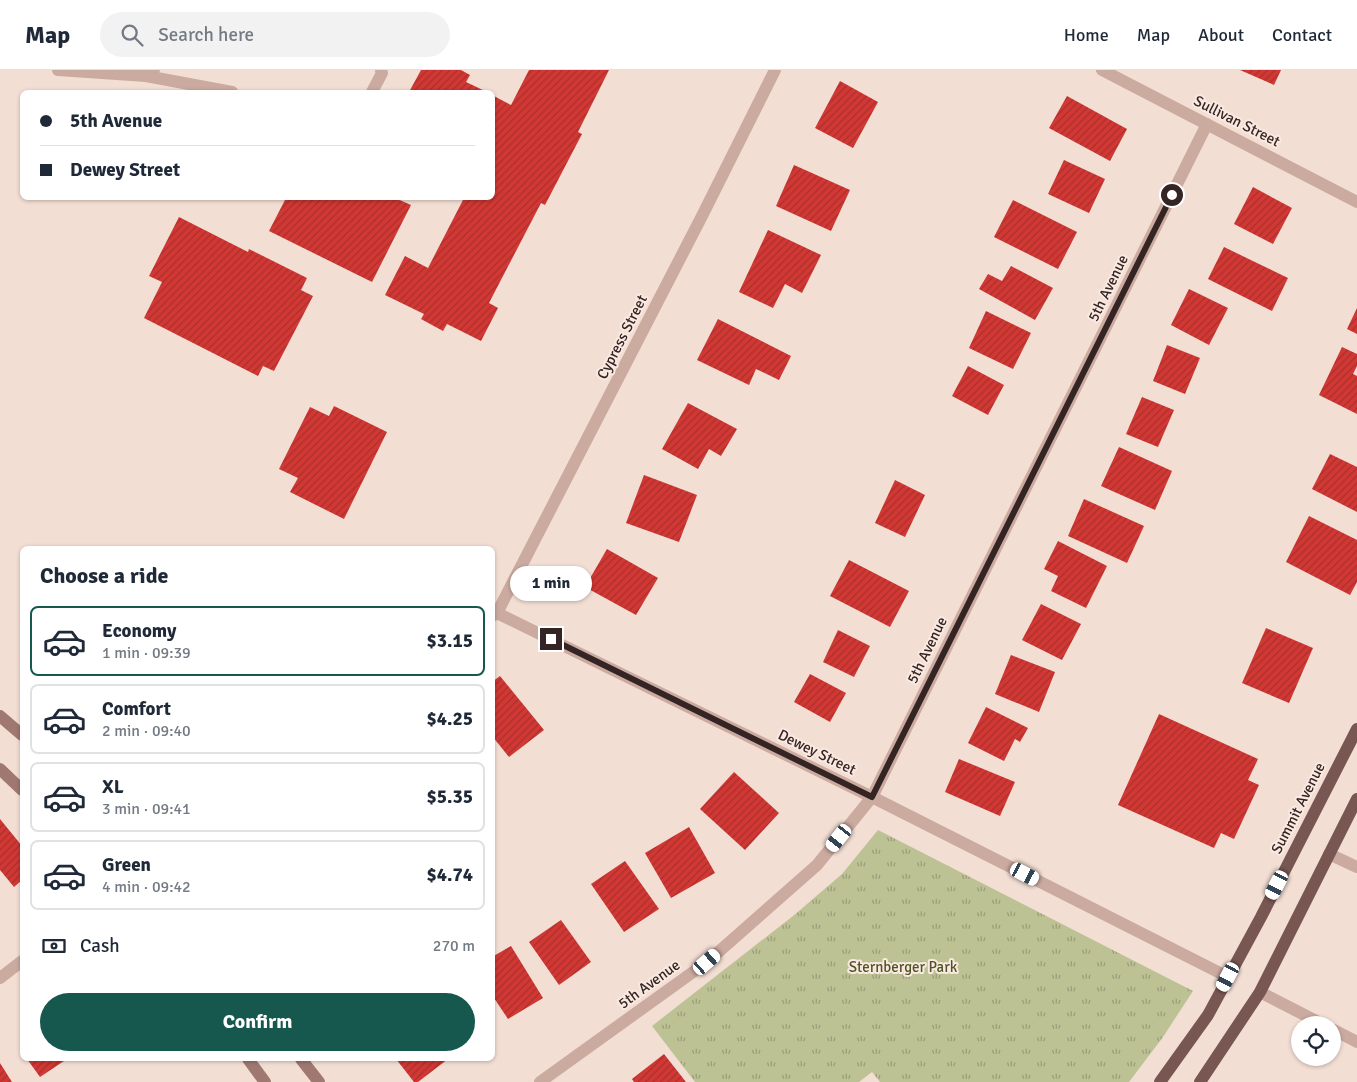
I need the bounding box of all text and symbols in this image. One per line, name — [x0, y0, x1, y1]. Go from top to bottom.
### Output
search box — [100, 12, 450, 57]
text: Map — [25, 20, 70, 50]
icon: search — [118, 21, 146, 49]
text: Search here — [158, 23, 254, 47]
text: Home — [1064, 24, 1109, 46]
text: Map — [1137, 24, 1170, 46]
text: About — [1198, 24, 1244, 46]
text: Contact — [1272, 24, 1332, 46]
street label: Sullivan Street — [1191, 92, 1283, 150]
text: 5th Avenue — [70, 109, 162, 133]
text: Dewey Street — [70, 158, 180, 182]
route start — [1161, 184, 1183, 206]
street label: 5th Avenue — [1084, 252, 1132, 324]
street label: Cypress Street — [593, 292, 651, 382]
text: Choose a ride — [40, 562, 168, 589]
callout: 1 min — [510, 566, 592, 602]
text: 1 min — [532, 573, 570, 593]
street label: 5th Avenue — [903, 614, 951, 686]
icon: car — [42, 619, 87, 664]
text: Economy — [102, 619, 176, 643]
route end — [540, 628, 562, 650]
text: $3.15 — [427, 629, 473, 653]
text: 1 min · 09:39 — [102, 643, 191, 663]
icon: car — [42, 697, 87, 742]
text: Comfort — [102, 697, 171, 721]
text: $4.25 — [427, 707, 473, 731]
text: 2 min · 09:40 — [102, 721, 191, 741]
street label: Dewey Street — [775, 725, 859, 779]
street label: Summit Avenue — [1267, 759, 1329, 857]
icon: car — [42, 775, 87, 820]
text: XL — [102, 775, 124, 799]
text: $5.35 — [427, 785, 473, 809]
text: 3 min · 09:41 — [102, 799, 191, 819]
car — [823, 822, 854, 854]
icon: car — [42, 853, 87, 898]
text: Green — [102, 853, 151, 877]
car — [1008, 861, 1041, 887]
text: $4.74 — [427, 863, 473, 887]
car — [1263, 868, 1290, 902]
text: 4 min · 09:42 — [102, 877, 191, 897]
icon: cash — [40, 932, 68, 960]
text: Cash — [80, 934, 120, 958]
text: 270 m — [433, 936, 475, 956]
car — [690, 946, 723, 978]
street label: 5th Avenue — [615, 956, 683, 1012]
park label: Sternberger Park — [849, 958, 958, 976]
car — [1214, 960, 1241, 994]
button: Confirm — [40, 993, 475, 1051]
map controls — [1291, 1016, 1341, 1066]
button: locate — [1291, 1016, 1341, 1066]

